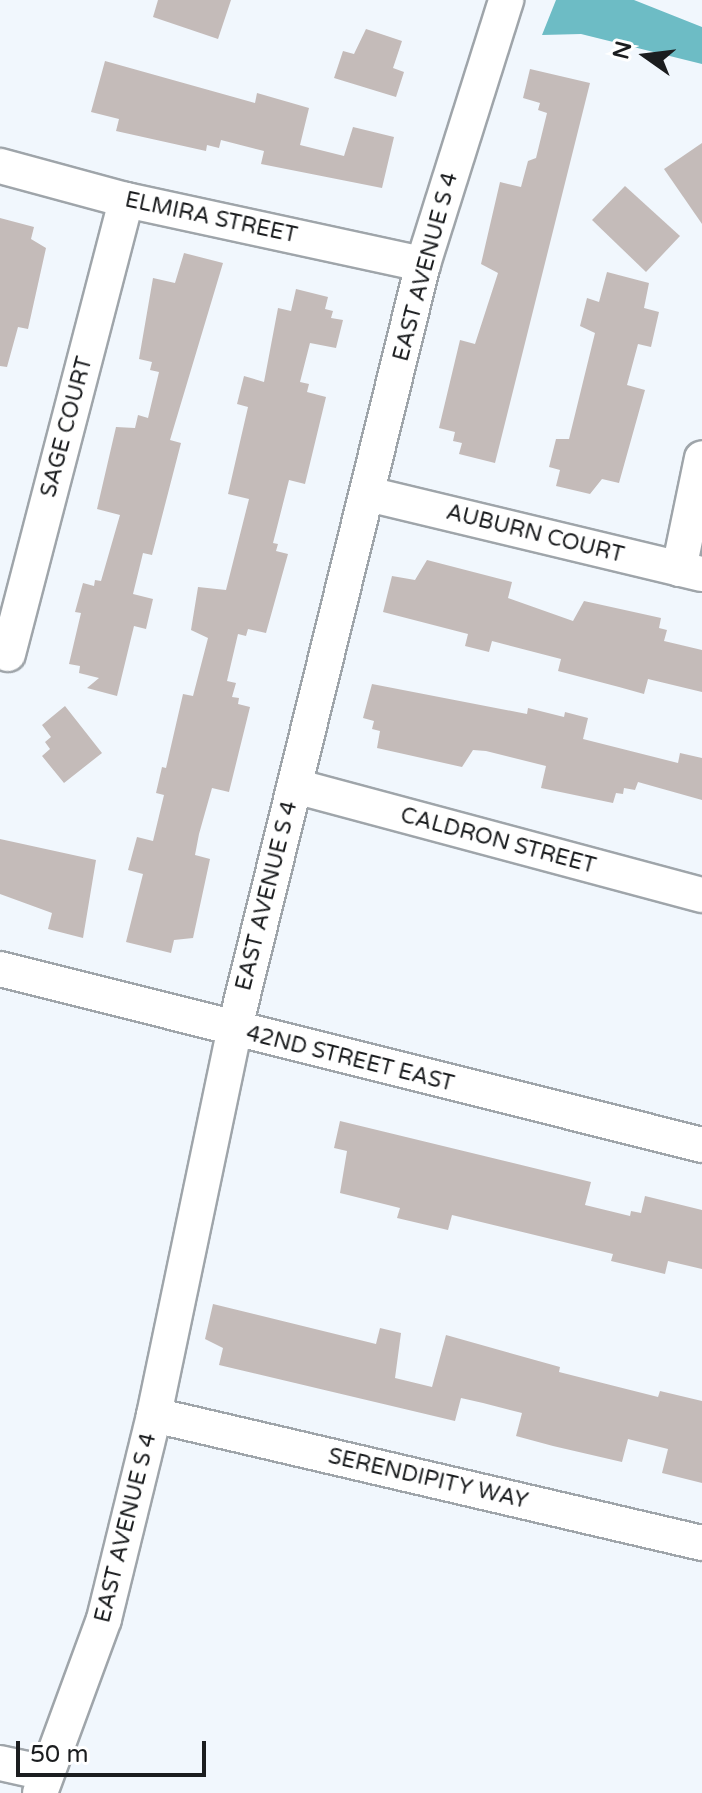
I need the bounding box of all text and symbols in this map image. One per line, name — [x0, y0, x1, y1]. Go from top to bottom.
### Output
north arrow — [606, 16, 686, 96]
text: N — [608, 38, 637, 62]
street label: EAST AVENUE S 4 — [388, 170, 464, 364]
street label: ELMIRA STREET — [123, 187, 299, 249]
street label: SAGE COURT — [36, 354, 98, 500]
street label: AUBURN COURT — [443, 499, 627, 569]
street label: EAST AVENUE S 4 — [231, 799, 303, 993]
street label: CALDRON STREET — [397, 802, 599, 880]
street label: 42ND STREET EAST — [243, 1020, 457, 1098]
street label: EAST AVENUE S 4 — [90, 1431, 162, 1625]
street label: SERENDIPITY WAY — [325, 1443, 531, 1515]
scale bar — [20, 1725, 210, 1775]
text: 50 m — [30, 1740, 88, 1769]

